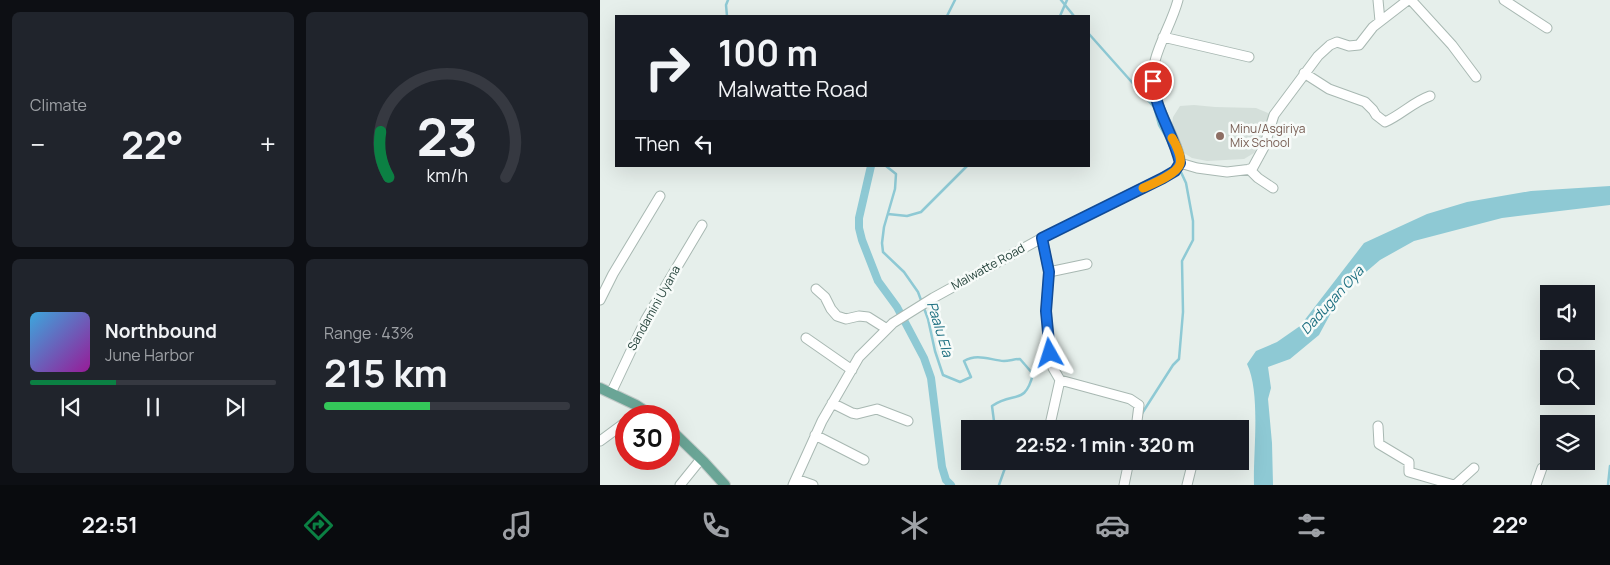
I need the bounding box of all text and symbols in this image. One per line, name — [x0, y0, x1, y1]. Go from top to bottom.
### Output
text: 100 m — [718, 29, 818, 77]
icon: right — [635, 35, 700, 100]
pin — [1132, 60, 1174, 102]
icon: arrive — [1139, 67, 1167, 95]
text: Malwatte Road — [718, 74, 868, 104]
text: Climate — [30, 94, 87, 116]
text: 23 — [416, 101, 478, 172]
text: 22° — [121, 118, 184, 170]
place label: Minu/Asgiriya Mix School — [1230, 120, 1306, 151]
text: − — [30, 125, 45, 163]
text: + — [260, 125, 276, 163]
icon: left — [690, 130, 718, 158]
marker: Minu/Asgiriya Mix School — [1214, 130, 1226, 142]
text: Then — [635, 131, 680, 157]
text: km/h — [426, 163, 468, 187]
street label: Malwatte Road — [948, 239, 1028, 294]
water label: Dadugan Oya — [1296, 260, 1368, 338]
street label: Sandamini Uyana — [623, 262, 684, 354]
map controls — [1540, 285, 1595, 470]
button: sound — [1540, 285, 1595, 340]
water label: Paalu Ela — [923, 299, 958, 360]
text: Northbound — [105, 318, 217, 344]
text: Range · 43% — [324, 322, 414, 344]
position arrow — [1023, 326, 1075, 378]
text: June Harbor — [105, 344, 194, 366]
text: 215 km — [324, 346, 448, 398]
button: search — [1540, 350, 1595, 405]
icon: previous — [57, 393, 85, 421]
icon: pause — [139, 393, 167, 421]
icon: next — [221, 393, 249, 421]
speed limit sign: 30 — [615, 405, 680, 470]
button: layers — [1540, 415, 1595, 470]
text: 22:52 · 1 min · 320 m — [1016, 432, 1194, 458]
icon: directions — [301, 508, 336, 543]
icon: music — [500, 508, 535, 543]
icon: phone — [698, 508, 733, 543]
icon: climate — [897, 508, 932, 543]
icon: car — [1095, 508, 1130, 543]
icon: filters — [1294, 508, 1329, 543]
text: 22:51 — [82, 510, 138, 540]
text: 22° — [1492, 510, 1528, 540]

